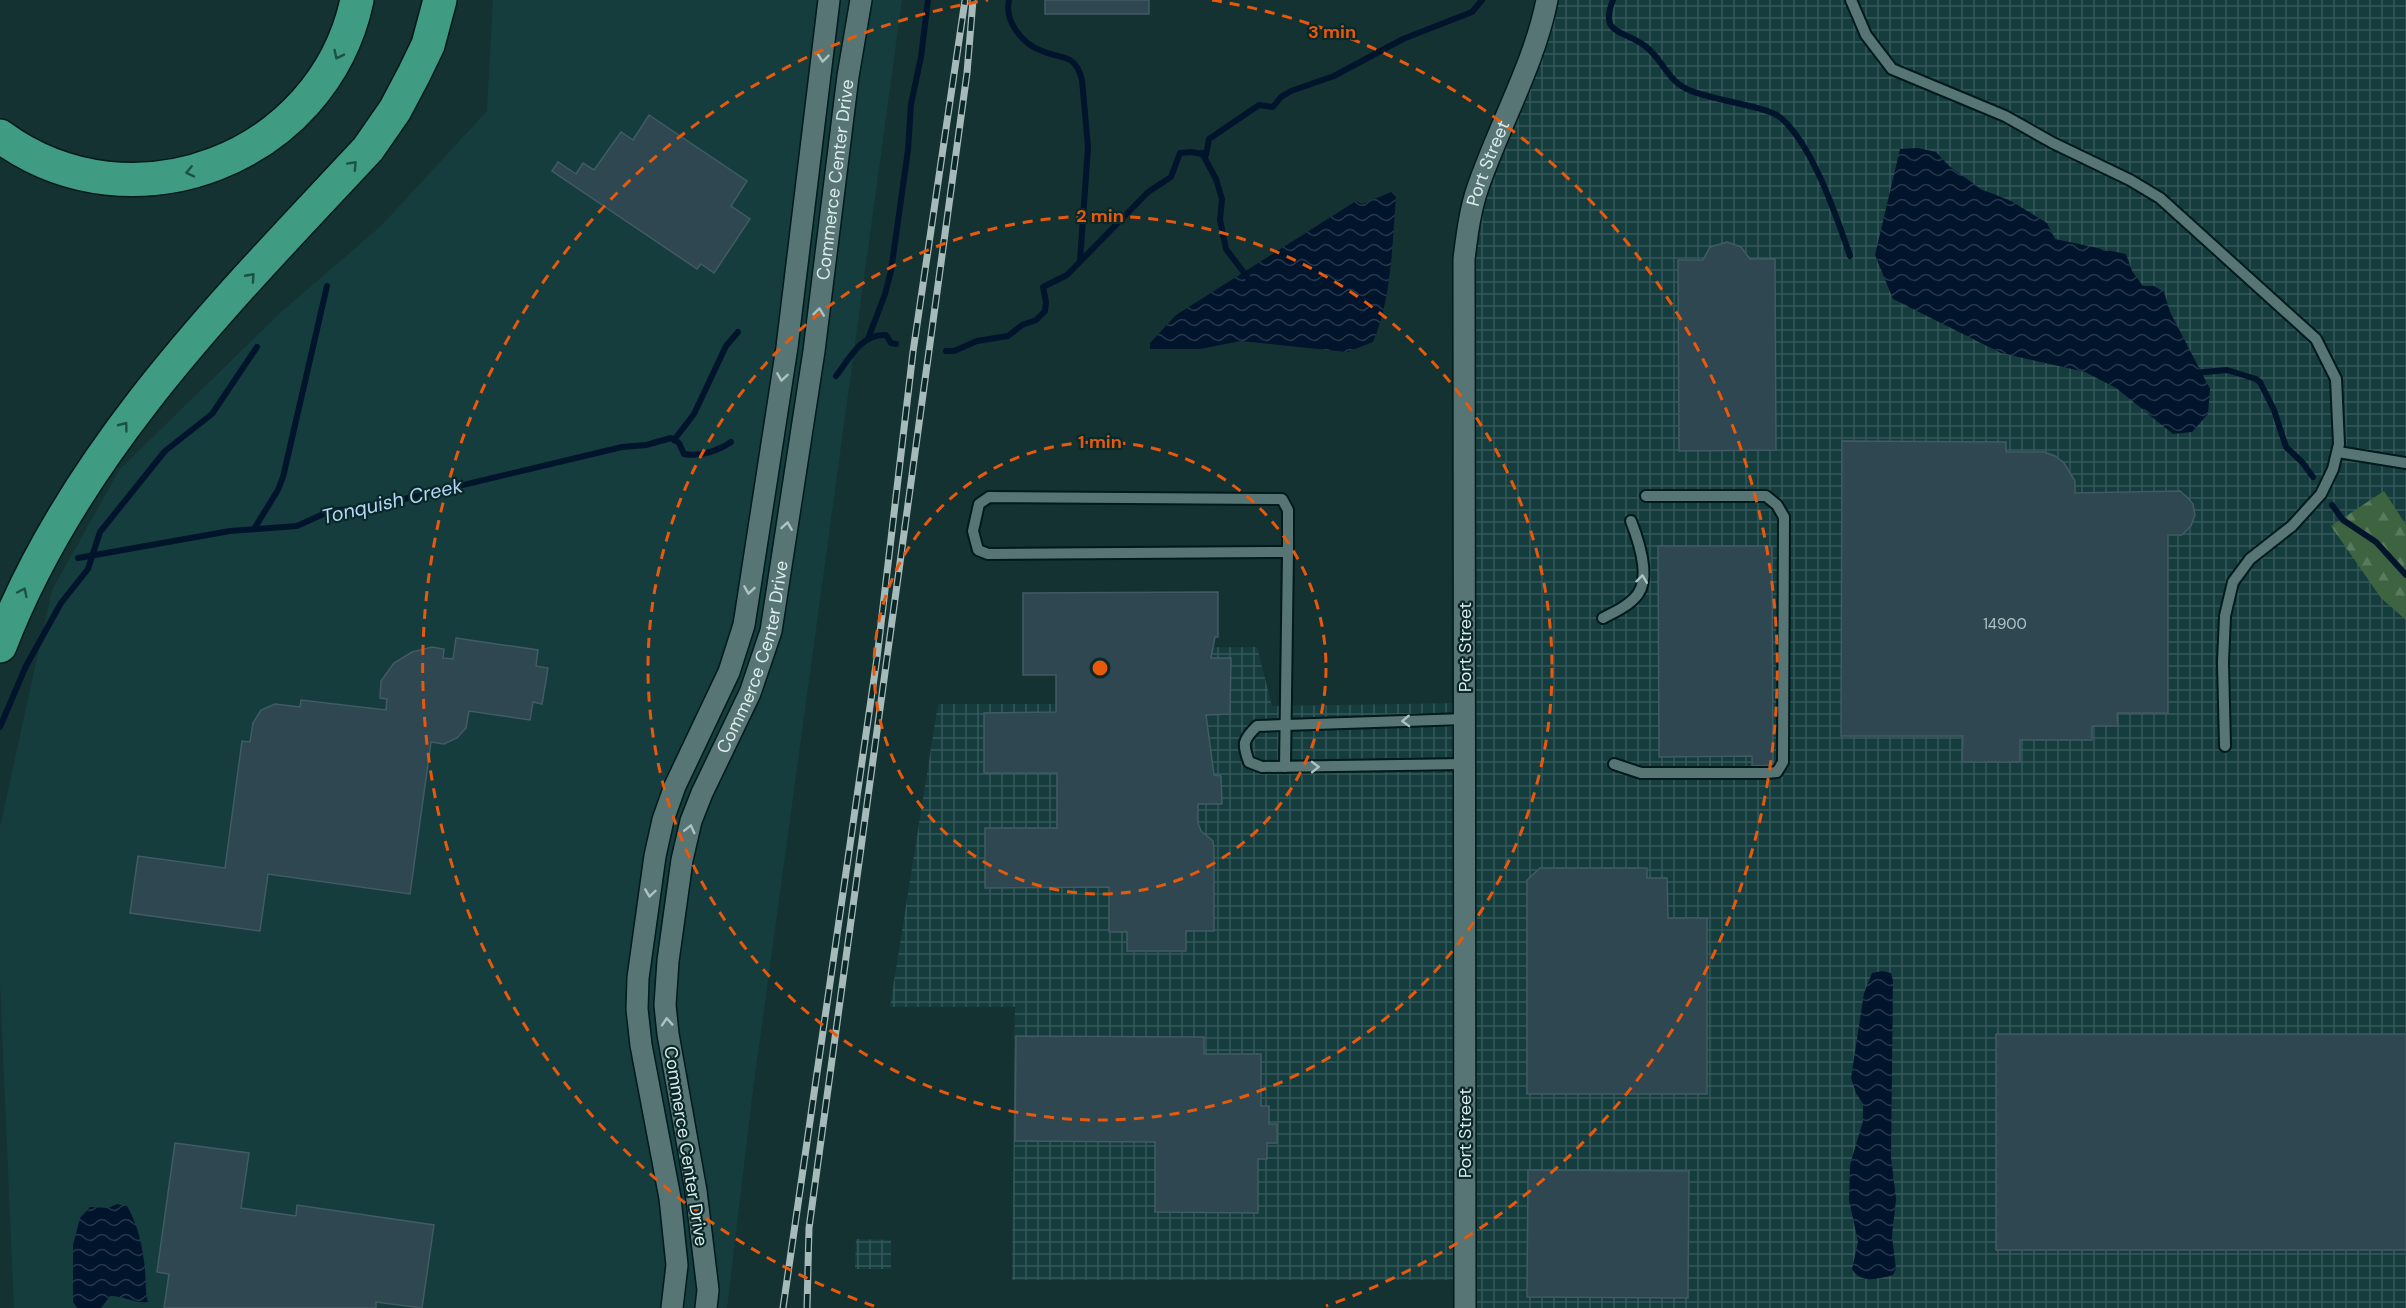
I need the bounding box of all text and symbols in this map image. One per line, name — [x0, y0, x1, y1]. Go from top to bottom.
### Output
text: 3 min — [1308, 20, 1356, 44]
one-way arrow — [333, 49, 345, 60]
one-way arrow — [817, 54, 830, 63]
street label: Commerce Center Drive — [811, 78, 860, 281]
street label: Port Street — [1461, 117, 1515, 209]
one-way arrow — [345, 162, 356, 173]
one-way arrow — [185, 165, 195, 178]
text: 2 min — [1076, 204, 1124, 228]
one-way arrow — [244, 274, 255, 284]
one-way arrow — [812, 307, 825, 317]
one-way arrow — [776, 371, 789, 381]
one-way arrow — [117, 421, 128, 432]
text: 1 min — [1078, 430, 1122, 454]
water label: Tonquish Creek — [319, 472, 466, 530]
one-way arrow — [781, 521, 793, 530]
street label: Commerce Center Drive — [711, 559, 794, 757]
one-way arrow — [1635, 575, 1647, 584]
one-way arrow — [744, 585, 756, 595]
one-way arrow — [16, 588, 28, 599]
street label: Port Street — [1453, 602, 1477, 692]
house number: 14900 — [1983, 614, 2027, 634]
centre of rings — [1090, 658, 1110, 678]
one-way arrow — [1402, 715, 1411, 728]
one-way arrow — [1311, 760, 1320, 773]
one-way arrow — [682, 824, 695, 834]
one-way arrow — [644, 888, 657, 897]
one-way arrow — [660, 1017, 673, 1026]
street label: Commerce Center Drive — [658, 1044, 714, 1248]
street label: Port Street — [1453, 1088, 1477, 1178]

